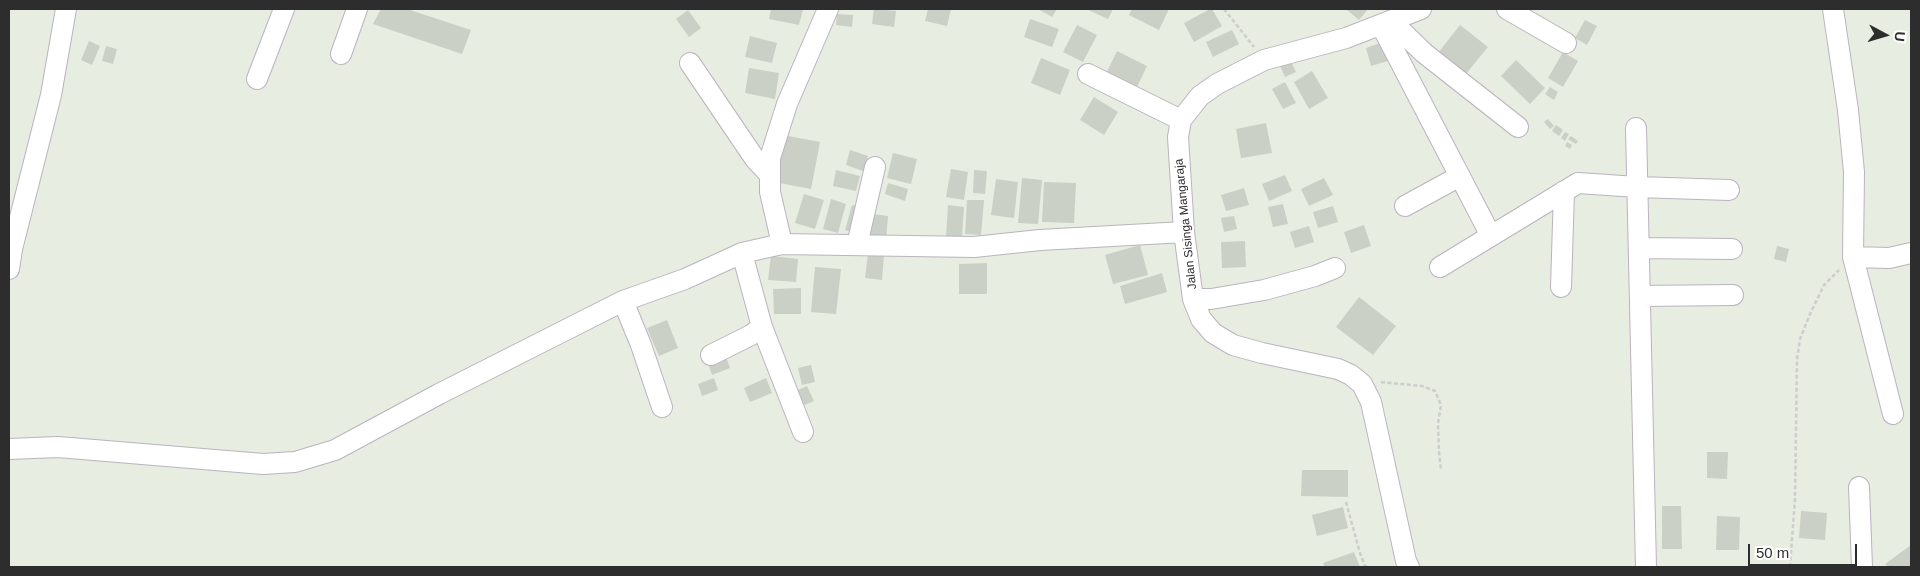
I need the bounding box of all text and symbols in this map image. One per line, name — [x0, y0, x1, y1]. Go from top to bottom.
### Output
north arrow — [1860, 10, 1910, 60]
text: U — [1891, 31, 1908, 42]
street label: Jalan Sisinga Mangaraja — [1172, 158, 1200, 290]
scale bar — [1750, 534, 1859, 566]
text: 50 m — [1756, 544, 1789, 561]

